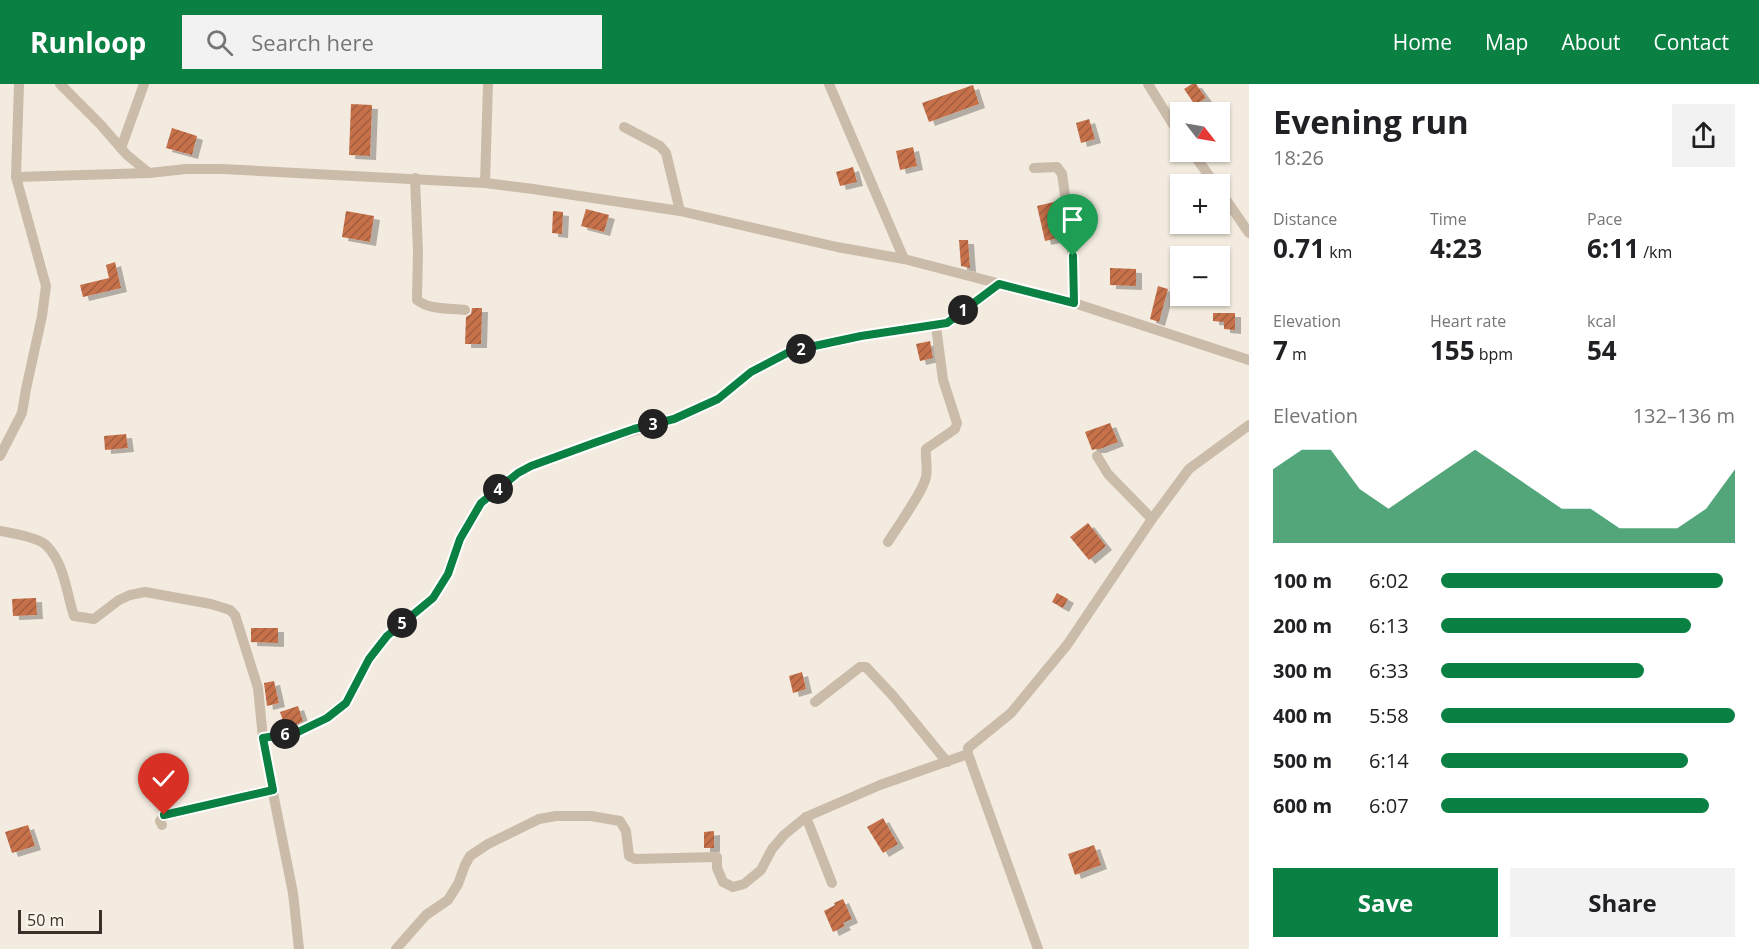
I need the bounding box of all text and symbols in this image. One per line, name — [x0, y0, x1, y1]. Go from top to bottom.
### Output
search box — [182, 15, 602, 69]
text: Runloop — [30, 23, 146, 61]
icon: search — [203, 26, 236, 59]
text: Search here — [251, 27, 374, 57]
text: Home — [1393, 28, 1452, 56]
text: Map — [1485, 28, 1528, 56]
text: About — [1561, 28, 1621, 56]
text: Contact — [1654, 28, 1729, 56]
text: Evening run — [1273, 99, 1469, 144]
north arrow — [1170, 102, 1230, 162]
map controls — [1170, 102, 1230, 306]
button: share — [1672, 104, 1735, 167]
text: 18:26 — [1273, 144, 1324, 171]
button: + — [1170, 174, 1230, 234]
pin — [1047, 194, 1098, 256]
icon: arrive — [1056, 203, 1089, 236]
text: Distance — [1273, 208, 1337, 230]
text: Time — [1430, 208, 1467, 230]
text: Pace — [1587, 208, 1622, 230]
text: 0.71 — [1273, 230, 1325, 266]
text: 4:23 — [1430, 230, 1482, 266]
text: 6:11 — [1587, 230, 1639, 266]
text: km — [1325, 241, 1352, 263]
text: /km — [1639, 241, 1672, 263]
button: − — [1170, 246, 1230, 306]
pin: 1 — [948, 295, 978, 325]
text: 1 — [958, 299, 968, 321]
text: Elevation — [1273, 310, 1341, 332]
text: Heart rate — [1430, 310, 1506, 332]
text: kcal — [1587, 310, 1616, 332]
text: 7 — [1273, 332, 1288, 368]
text: 155 — [1430, 332, 1475, 368]
text: 54 — [1587, 332, 1617, 368]
pin: 2 — [786, 334, 816, 364]
text: 2 — [796, 338, 806, 360]
text: m — [1288, 343, 1307, 365]
text: bpm — [1475, 343, 1513, 365]
text: Elevation — [1273, 402, 1358, 429]
text: 132–136 m — [1633, 402, 1735, 429]
pin: 3 — [638, 409, 668, 439]
text: 3 — [648, 413, 658, 435]
pin: 4 — [483, 474, 513, 504]
text: 4 — [493, 478, 503, 500]
text: 100 m — [1273, 567, 1332, 594]
text: 6:02 — [1369, 567, 1409, 594]
pin: 5 — [387, 608, 417, 638]
text: 5 — [397, 612, 407, 634]
text: 200 m — [1273, 612, 1332, 639]
text: 6:13 — [1369, 612, 1409, 639]
text: 300 m — [1273, 657, 1332, 684]
text: 6:33 — [1369, 657, 1409, 684]
text: 400 m — [1273, 702, 1332, 729]
text: 5:58 — [1369, 702, 1409, 729]
pin: 6 — [270, 719, 300, 749]
text: 6 — [280, 723, 290, 745]
text: 500 m — [1273, 747, 1332, 774]
text: 6:14 — [1369, 747, 1409, 774]
pin — [138, 753, 189, 815]
icon: check — [147, 762, 180, 795]
text: 600 m — [1273, 792, 1332, 819]
text: 6:07 — [1369, 792, 1409, 819]
button: Save — [1273, 868, 1498, 937]
button: Share — [1510, 868, 1735, 937]
scale bar — [18, 907, 102, 934]
text: 50 m — [27, 909, 64, 931]

